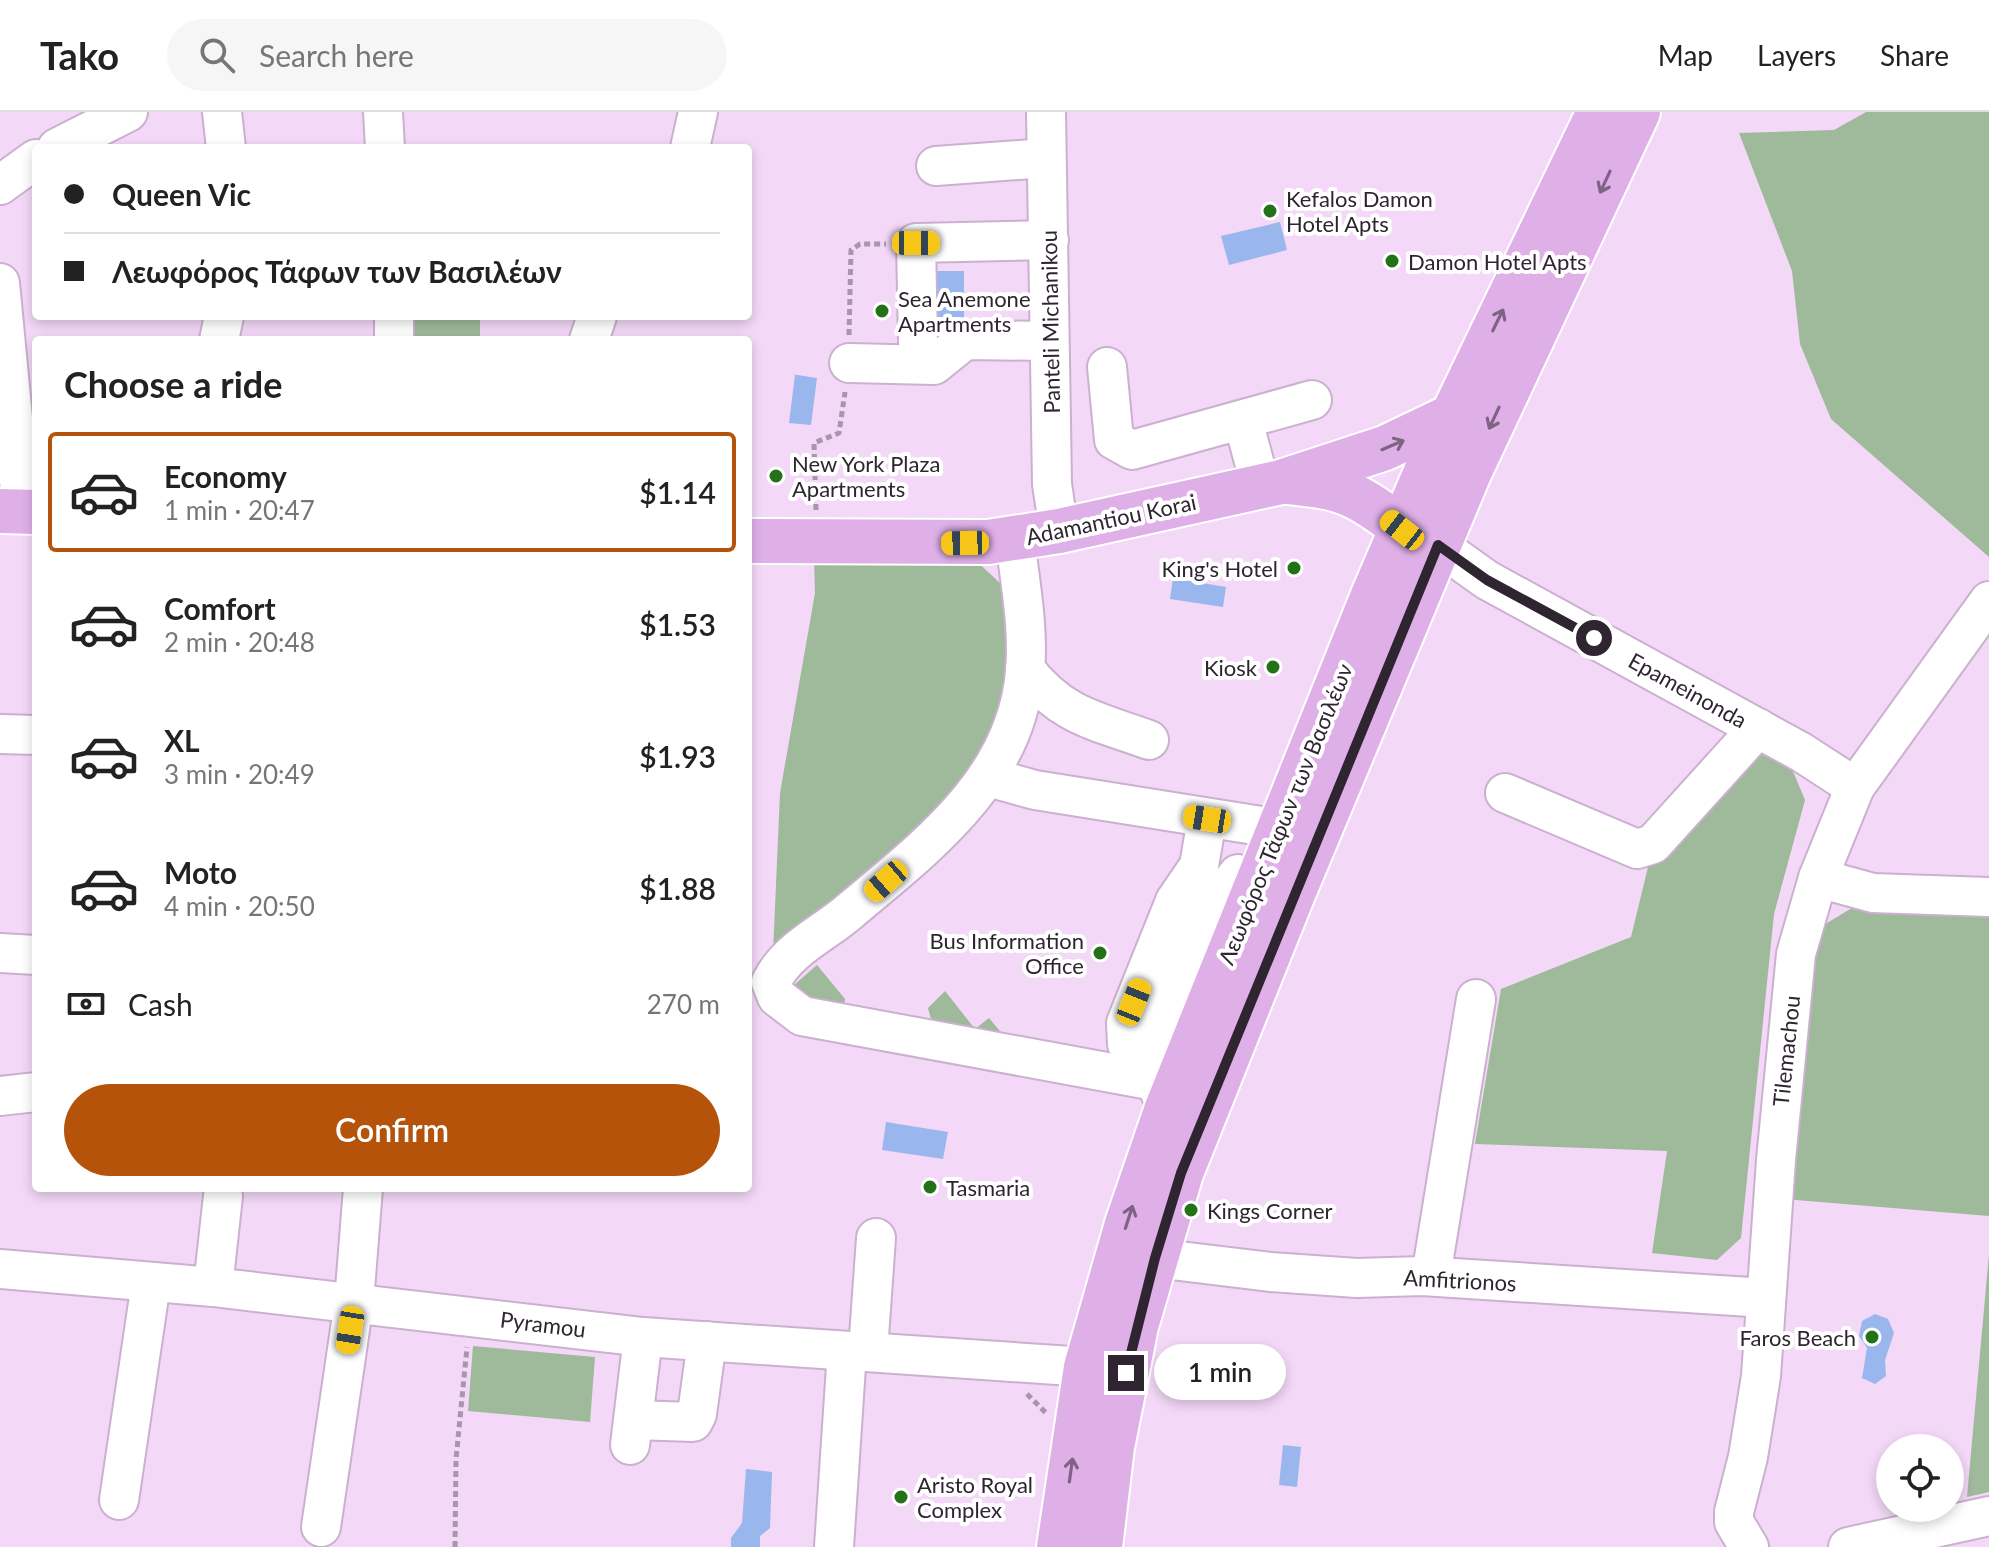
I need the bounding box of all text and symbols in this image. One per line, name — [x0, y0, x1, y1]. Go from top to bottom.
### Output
search box — [167, 19, 727, 91]
text: Tako — [40, 32, 119, 78]
icon: search — [195, 33, 239, 77]
text: Search here — [259, 37, 414, 73]
text: Map — [1658, 38, 1713, 72]
text: Layers — [1757, 38, 1836, 72]
text: Share — [1880, 38, 1949, 72]
one-way arrow — [1597, 170, 1612, 194]
text: Queen Vic — [112, 176, 251, 212]
place label: Kefalos Damon Hotel Apts — [1286, 185, 1433, 237]
marker: Kefalos Damon Hotel Apts — [1261, 202, 1279, 220]
street label: Panteli Michanikou — [1035, 230, 1065, 414]
car — [892, 231, 940, 255]
place label: Damon Hotel Apts — [1408, 248, 1587, 275]
marker: Damon Hotel Apts — [1383, 252, 1401, 270]
text: Λεωφόρος Τάφων των Βασιλέων — [112, 253, 562, 289]
place label: Sea Anemone Apartments — [898, 285, 1031, 337]
marker: Sea Anemone Apartments — [873, 302, 891, 320]
one-way arrow — [1491, 309, 1507, 333]
text: Choose a ride — [64, 362, 283, 406]
one-way arrow — [1486, 405, 1501, 430]
one-way arrow — [1380, 436, 1405, 451]
place label: New York Plaza Apartments — [792, 450, 940, 502]
icon: car — [68, 456, 140, 528]
text: Economy — [164, 458, 287, 494]
marker: New York Plaza Apartments — [767, 467, 785, 485]
text: $1.14 — [639, 474, 716, 510]
street label: Adamantiou Korai — [1023, 488, 1199, 550]
text: 1 min · 20:47 — [164, 494, 315, 526]
car — [1376, 506, 1428, 554]
car — [941, 531, 989, 555]
place label: King's Hotel — [1162, 555, 1278, 582]
marker: King's Hotel — [1285, 559, 1303, 577]
icon: car — [68, 588, 140, 660]
text: Comfort — [164, 590, 276, 626]
text: $1.53 — [639, 606, 716, 642]
route start — [1576, 620, 1612, 656]
text: 2 min · 20:48 — [164, 626, 315, 658]
street label: Epameinonda — [1624, 646, 1752, 734]
place label: Kiosk — [1204, 654, 1258, 681]
marker: Kiosk — [1264, 658, 1282, 676]
street label: Λεωφόρος Τάφων των Βασιλέων — [1212, 660, 1358, 968]
icon: car — [68, 720, 140, 792]
text: XL — [164, 722, 200, 758]
text: $1.93 — [639, 738, 716, 774]
text: 3 min · 20:49 — [164, 758, 315, 790]
car — [1181, 803, 1233, 835]
icon: car — [68, 852, 140, 924]
text: Moto — [164, 854, 237, 890]
car — [860, 856, 912, 906]
text: $1.88 — [639, 870, 716, 906]
text: 4 min · 20:50 — [164, 890, 315, 922]
place label: Bus Information Office — [929, 927, 1084, 979]
marker: Bus Information Office — [1091, 944, 1109, 962]
car — [1114, 975, 1154, 1029]
icon: cash — [64, 982, 108, 1026]
text: Cash — [128, 986, 193, 1022]
text: 270 m — [647, 988, 720, 1020]
street label: Tilemachou — [1767, 994, 1805, 1108]
button: Confirm — [64, 1084, 720, 1176]
place label: Tasmaria — [946, 1174, 1030, 1201]
marker: Tasmaria — [921, 1178, 939, 1196]
place label: Kings Corner — [1207, 1197, 1333, 1224]
marker: Kings Corner — [1182, 1201, 1200, 1219]
one-way arrow — [1123, 1205, 1138, 1230]
street label: Amfitrionos — [1403, 1264, 1517, 1296]
car — [334, 1304, 366, 1356]
street label: Pyramou — [499, 1305, 587, 1343]
place label: Faros Beach — [1740, 1324, 1856, 1351]
marker: Faros Beach — [1863, 1328, 1881, 1346]
callout: 1 min — [1154, 1345, 1286, 1401]
route end — [1108, 1355, 1144, 1391]
text: 1 min — [1188, 1356, 1252, 1388]
map controls — [1876, 1434, 1964, 1522]
button: locate — [1876, 1434, 1964, 1522]
one-way arrow — [1064, 1458, 1079, 1483]
place label: Aristo Royal Complex — [917, 1471, 1033, 1523]
marker: Aristo Royal Complex — [892, 1488, 910, 1506]

